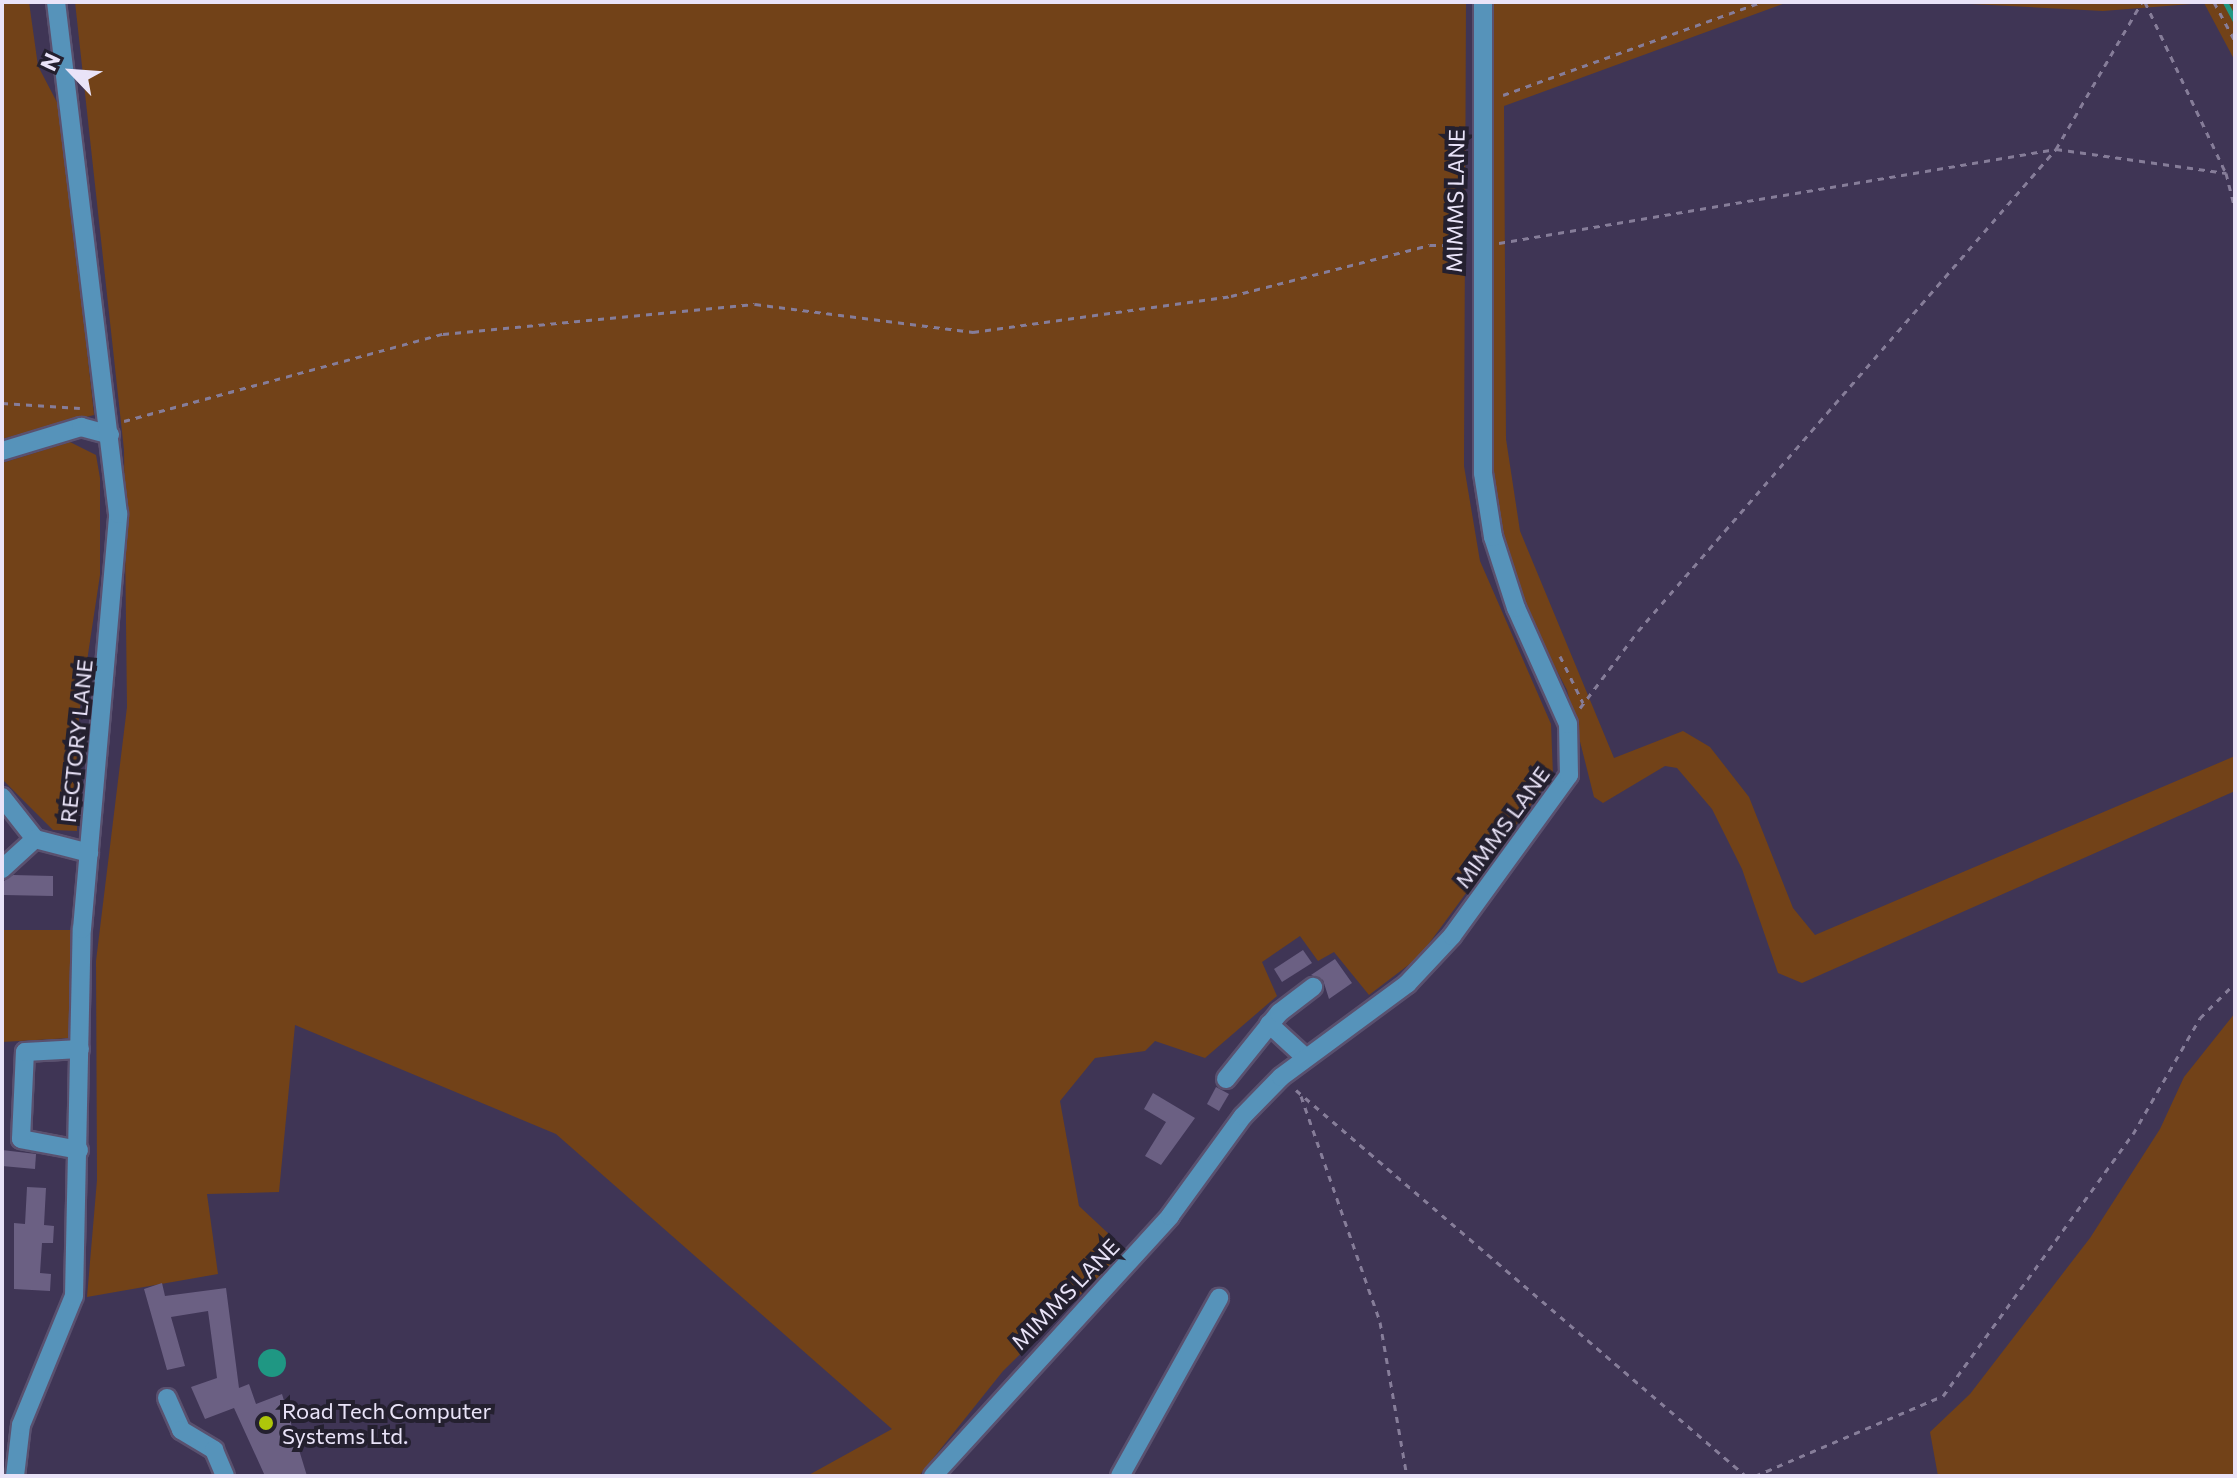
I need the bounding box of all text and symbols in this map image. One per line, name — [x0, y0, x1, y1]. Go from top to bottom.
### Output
north arrow — [32, 32, 112, 112]
text: N — [34, 48, 66, 75]
street label: MIMMS LANE — [1441, 129, 1469, 273]
street label: RECTORY LANE — [54, 658, 98, 824]
street label: MIMMS LANE — [1449, 761, 1555, 893]
street label: MIMMS LANE — [1006, 1233, 1124, 1355]
place label: Road Tech Computer Systems Ltd. — [282, 1397, 491, 1448]
marker: Road Tech Computer Systems Ltd. — [257, 1414, 275, 1432]

